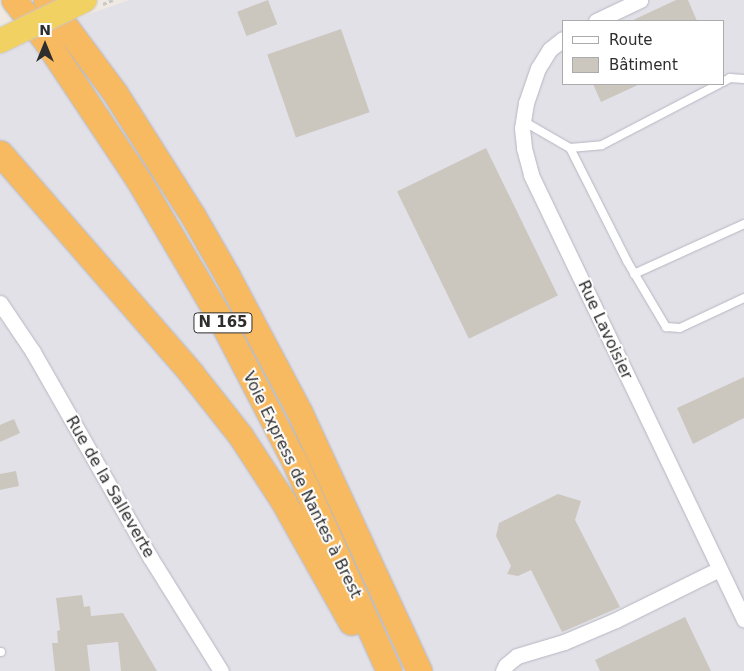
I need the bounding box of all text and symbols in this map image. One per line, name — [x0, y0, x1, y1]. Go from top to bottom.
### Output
north arrow — [20, 20, 70, 70]
legend — [562, 20, 724, 85]
text: N — [39, 22, 51, 38]
text: Route — [609, 31, 653, 49]
text: Bâtiment — [609, 56, 678, 74]
street label: Rue Lavoisier — [574, 277, 636, 383]
road number: N 165 — [193, 310, 253, 336]
street label: Voie Express de Nantes à Brest — [239, 369, 365, 601]
street label: Rue de la Salleverte — [62, 413, 158, 561]

